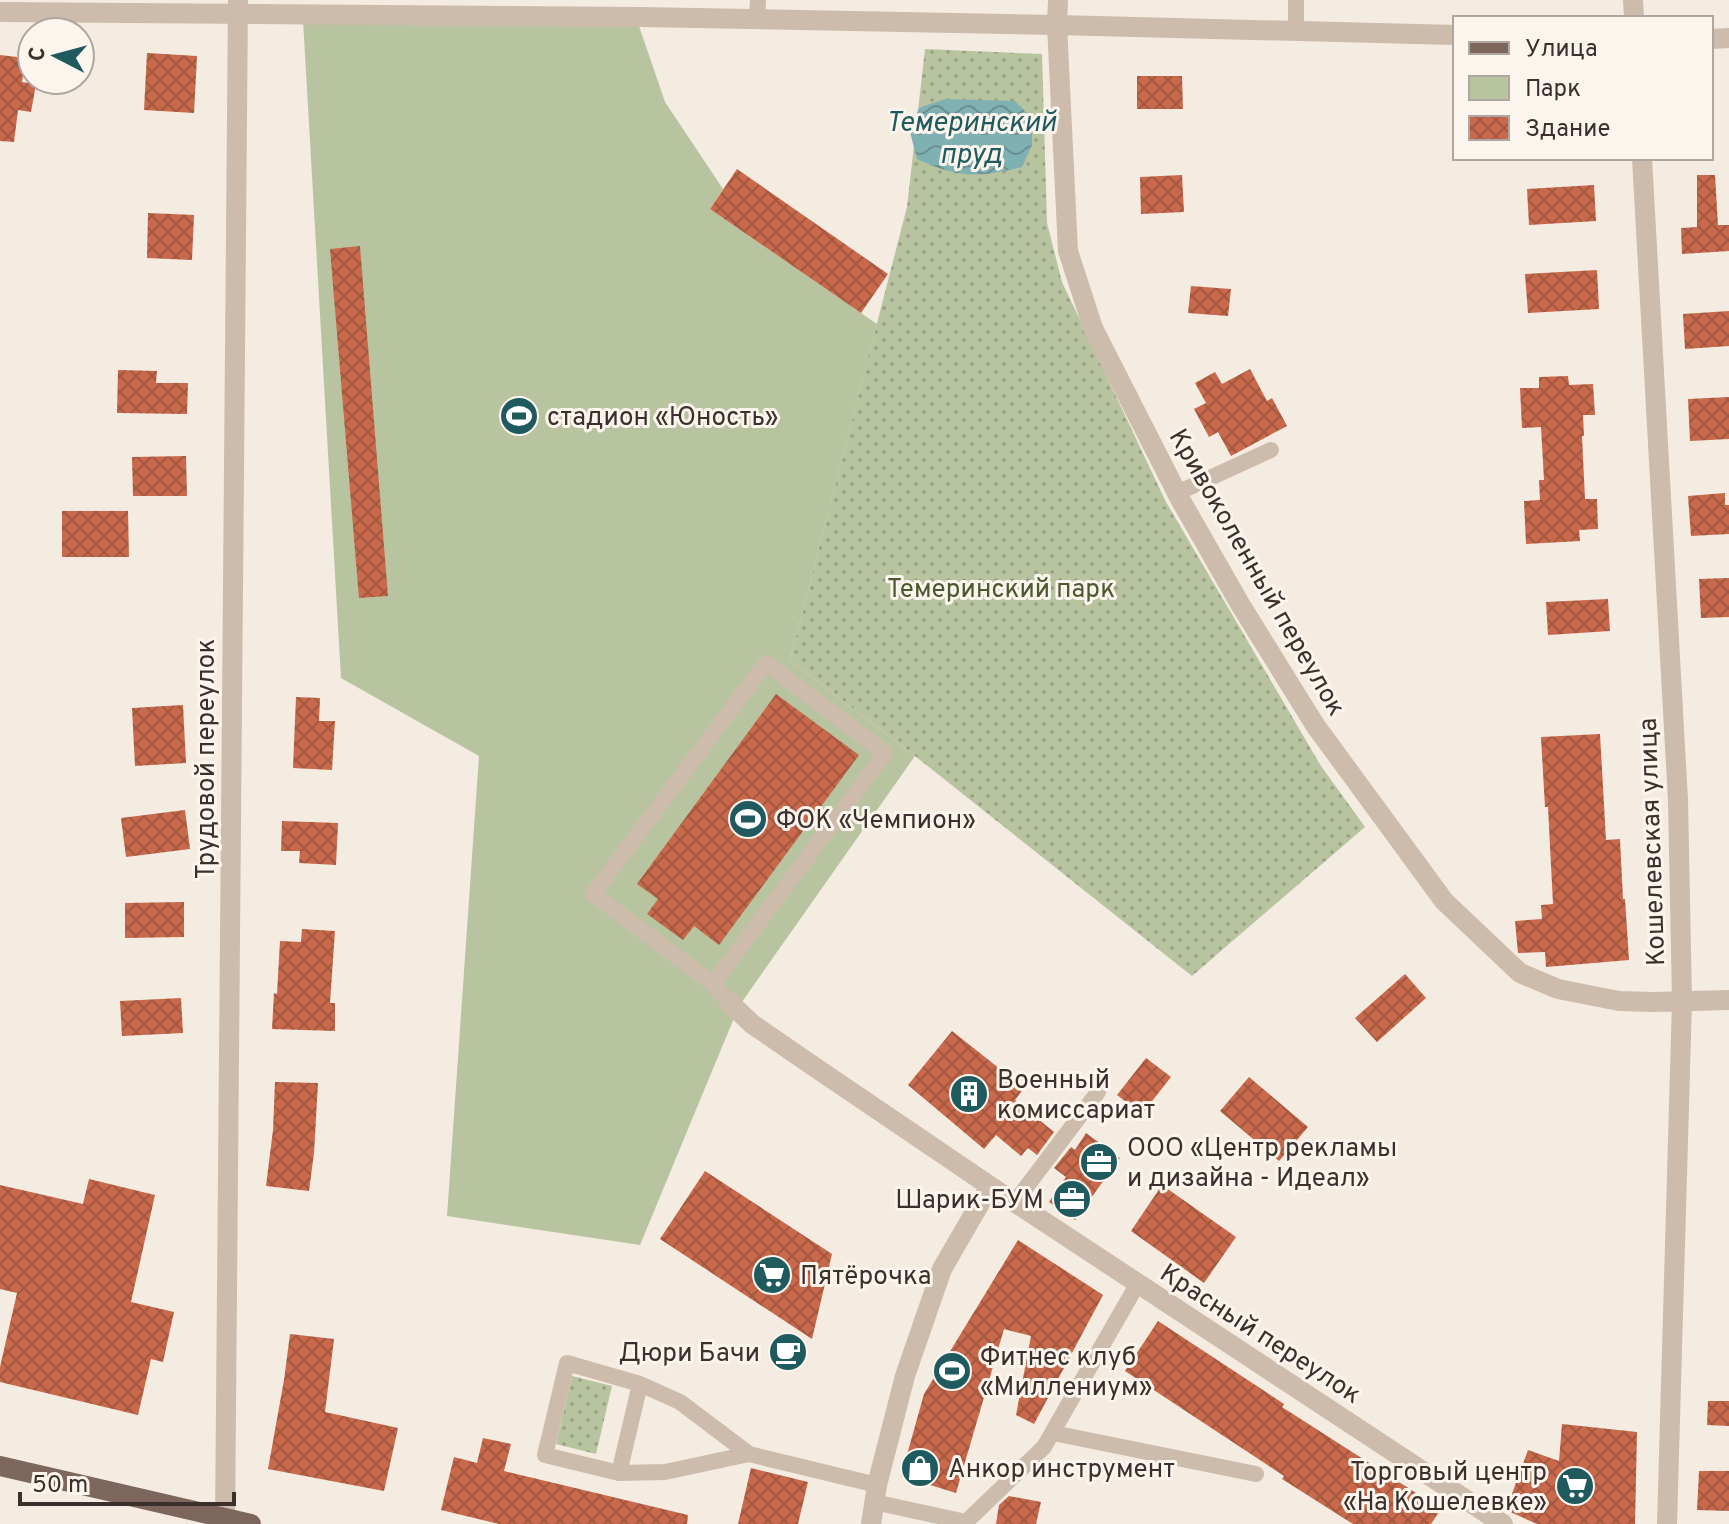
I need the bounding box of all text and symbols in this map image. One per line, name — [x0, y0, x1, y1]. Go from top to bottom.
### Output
north arrow — [16, 16, 96, 96]
legend — [1453, 16, 1713, 160]
text: Улица — [1525, 35, 1598, 65]
text: С — [24, 46, 53, 63]
text: Парк — [1525, 75, 1581, 105]
water label: Темеринский пруд — [886, 106, 1057, 174]
text: Здание — [1525, 115, 1611, 145]
sports icon: стадион «Юность» — [498, 395, 540, 437]
place label: стадион «Юность» — [547, 402, 778, 435]
street label: Кривоколенный переулок — [1160, 424, 1352, 723]
park label: Темеринский парк — [887, 574, 1115, 607]
street label: Трудовой переулок — [191, 639, 224, 879]
street label: Кошелевская улица — [1633, 717, 1674, 967]
sports icon: ФОК «Чемпион» — [727, 798, 769, 840]
place label: ФОК «Чемпион» — [776, 805, 976, 838]
place label: Военный комиссариат — [997, 1065, 1155, 1128]
building icon: Военный комиссариат — [948, 1073, 990, 1115]
place label: ООО «Центр рекламы и дизайна - Идеал» — [1127, 1133, 1397, 1196]
office icon: ООО «Центр рекламы и дизайна - Идеал» — [1078, 1141, 1120, 1183]
office icon: Шарик-БУМ — [1051, 1178, 1093, 1220]
place label: Шарик-БУМ — [895, 1185, 1044, 1218]
supermarket icon: Пятёрочка — [751, 1254, 793, 1296]
street label: Красный переулок — [1153, 1258, 1367, 1413]
place label: Пятёрочка — [800, 1261, 932, 1294]
cafe icon: Дюри Бачи — [767, 1331, 809, 1373]
place label: Дюри Бачи — [618, 1338, 760, 1371]
place label: Фитнес клуб «Миллениум» — [980, 1342, 1152, 1405]
sports icon: Фитнес клуб «Миллениум» — [931, 1350, 973, 1392]
shop icon: Анкор инструмент — [899, 1447, 941, 1489]
place label: Анкор инструмент — [948, 1454, 1175, 1487]
scale bar — [20, 1456, 234, 1506]
place label: Торговый центр «На Кошелевке» — [1343, 1457, 1547, 1520]
supermarket icon: Торговый центр «На Кошелевке» — [1554, 1465, 1596, 1507]
text: 50 m — [32, 1471, 88, 1501]

